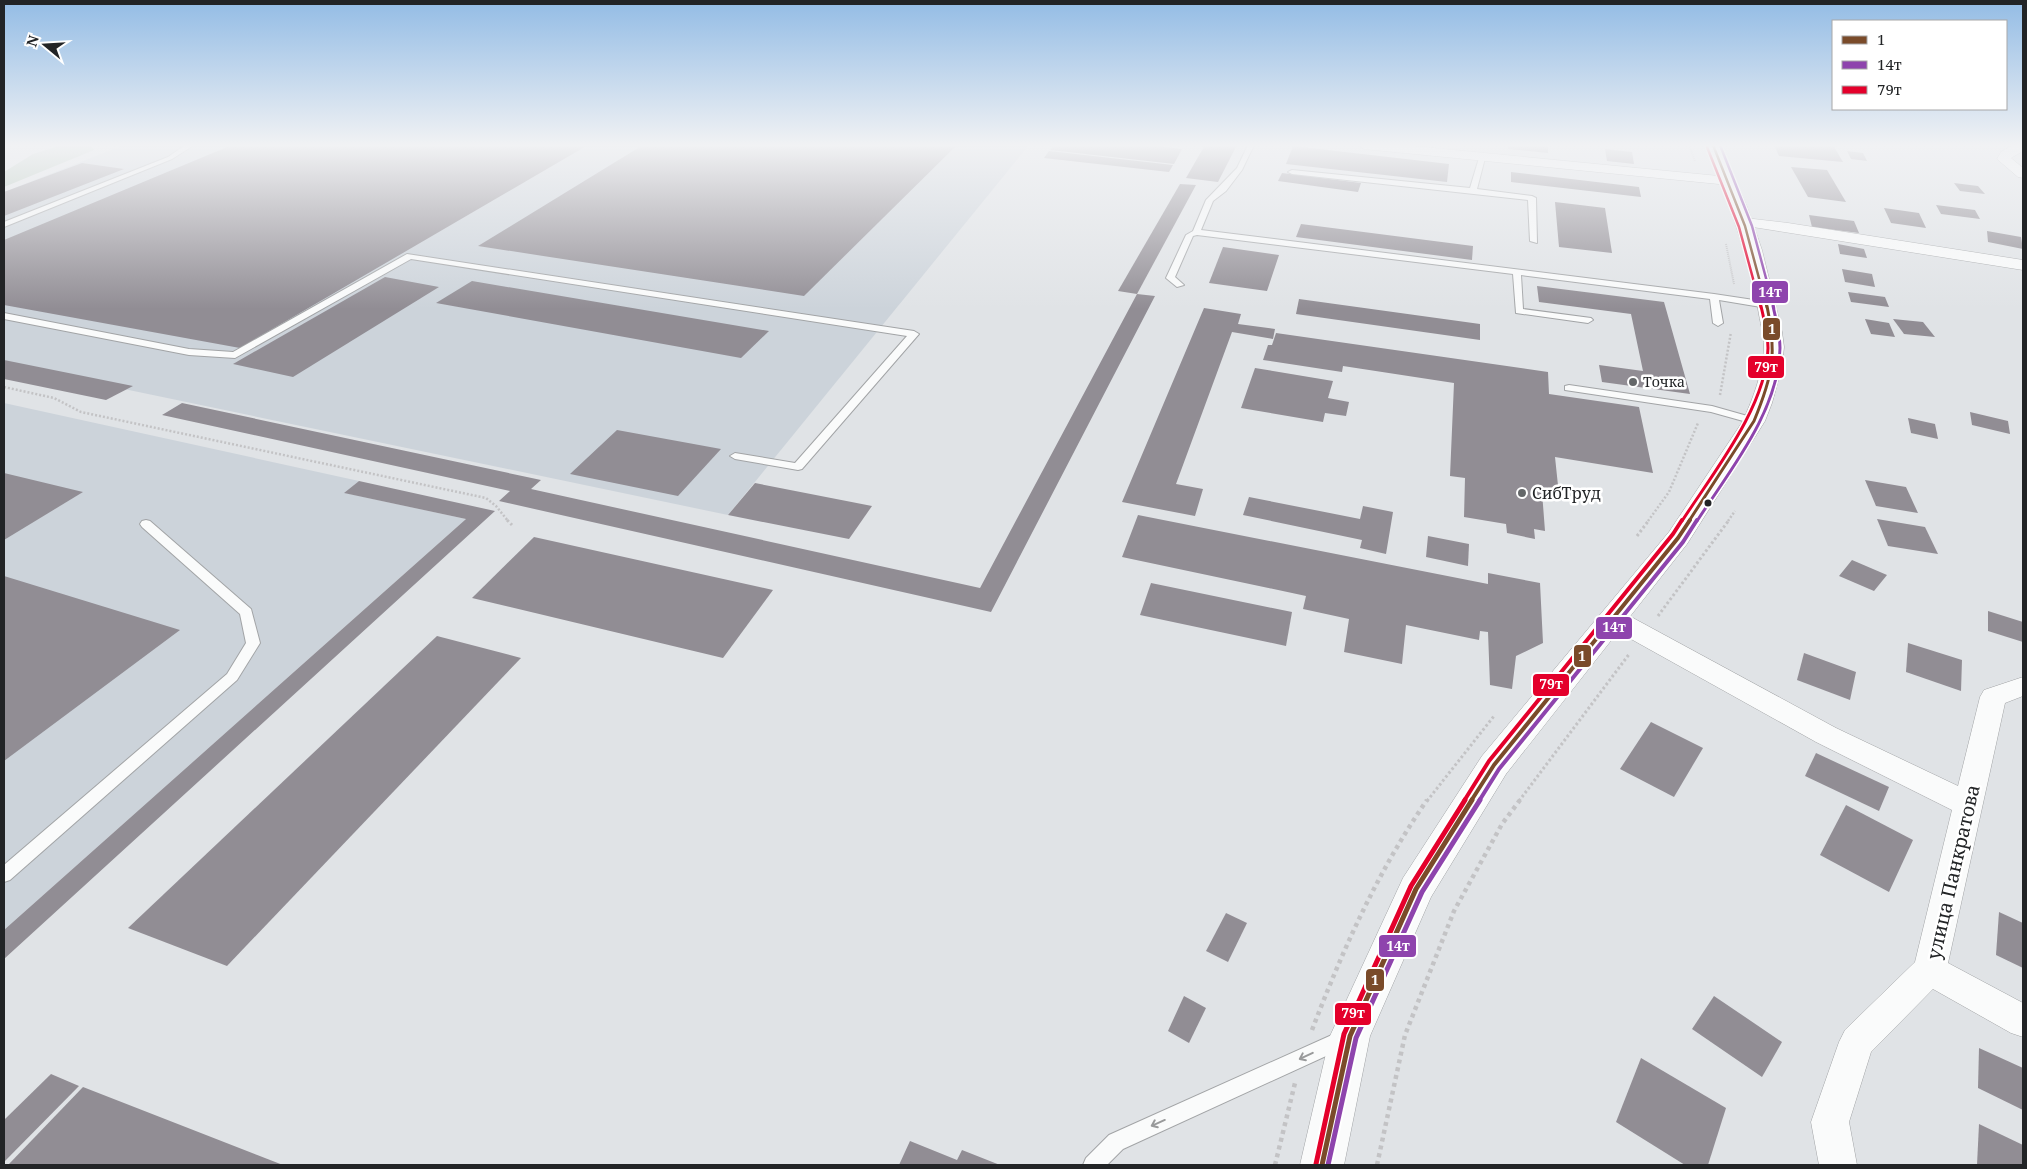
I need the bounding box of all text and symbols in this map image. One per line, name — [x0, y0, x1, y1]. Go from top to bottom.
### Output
north arrow — [20, 20, 70, 70]
legend — [1832, 20, 2007, 110]
text: 1 — [1877, 29, 1885, 49]
text: N — [21, 33, 43, 49]
text: 14т — [1877, 54, 1902, 74]
text: 79т — [1877, 79, 1902, 99]
line badge: 14т — [1751, 280, 1789, 304]
text: 14т — [1758, 282, 1782, 301]
line badge: 1 — [1762, 317, 1781, 341]
text: 1 — [1768, 319, 1776, 338]
line badge: 79т — [1747, 355, 1785, 379]
text: 79т — [1754, 357, 1778, 376]
place label: Точка — [1643, 372, 1685, 391]
marker: Точка — [1627, 376, 1639, 388]
place label: СибТруд — [1532, 482, 1601, 504]
marker: СибТруд — [1516, 487, 1528, 499]
unlabelled marker — [1703, 498, 1713, 508]
line badge: 14т — [1595, 616, 1633, 640]
text: 14т — [1602, 617, 1626, 636]
line badge: 1 — [1573, 644, 1592, 668]
text: 1 — [1578, 646, 1586, 665]
line badge: 79т — [1532, 673, 1570, 697]
text: 79т — [1539, 674, 1563, 693]
street label: улица Панкратова — [1920, 782, 1986, 962]
line badge: 14т — [1378, 934, 1417, 958]
text: 14т — [1386, 936, 1410, 955]
line badge: 1 — [1365, 968, 1385, 992]
text: 1 — [1371, 970, 1379, 989]
line badge: 79т — [1334, 1002, 1372, 1026]
text: 79т — [1341, 1003, 1365, 1022]
one-way arrow — [1299, 1052, 1314, 1061]
one-way arrow — [1151, 1119, 1166, 1128]

